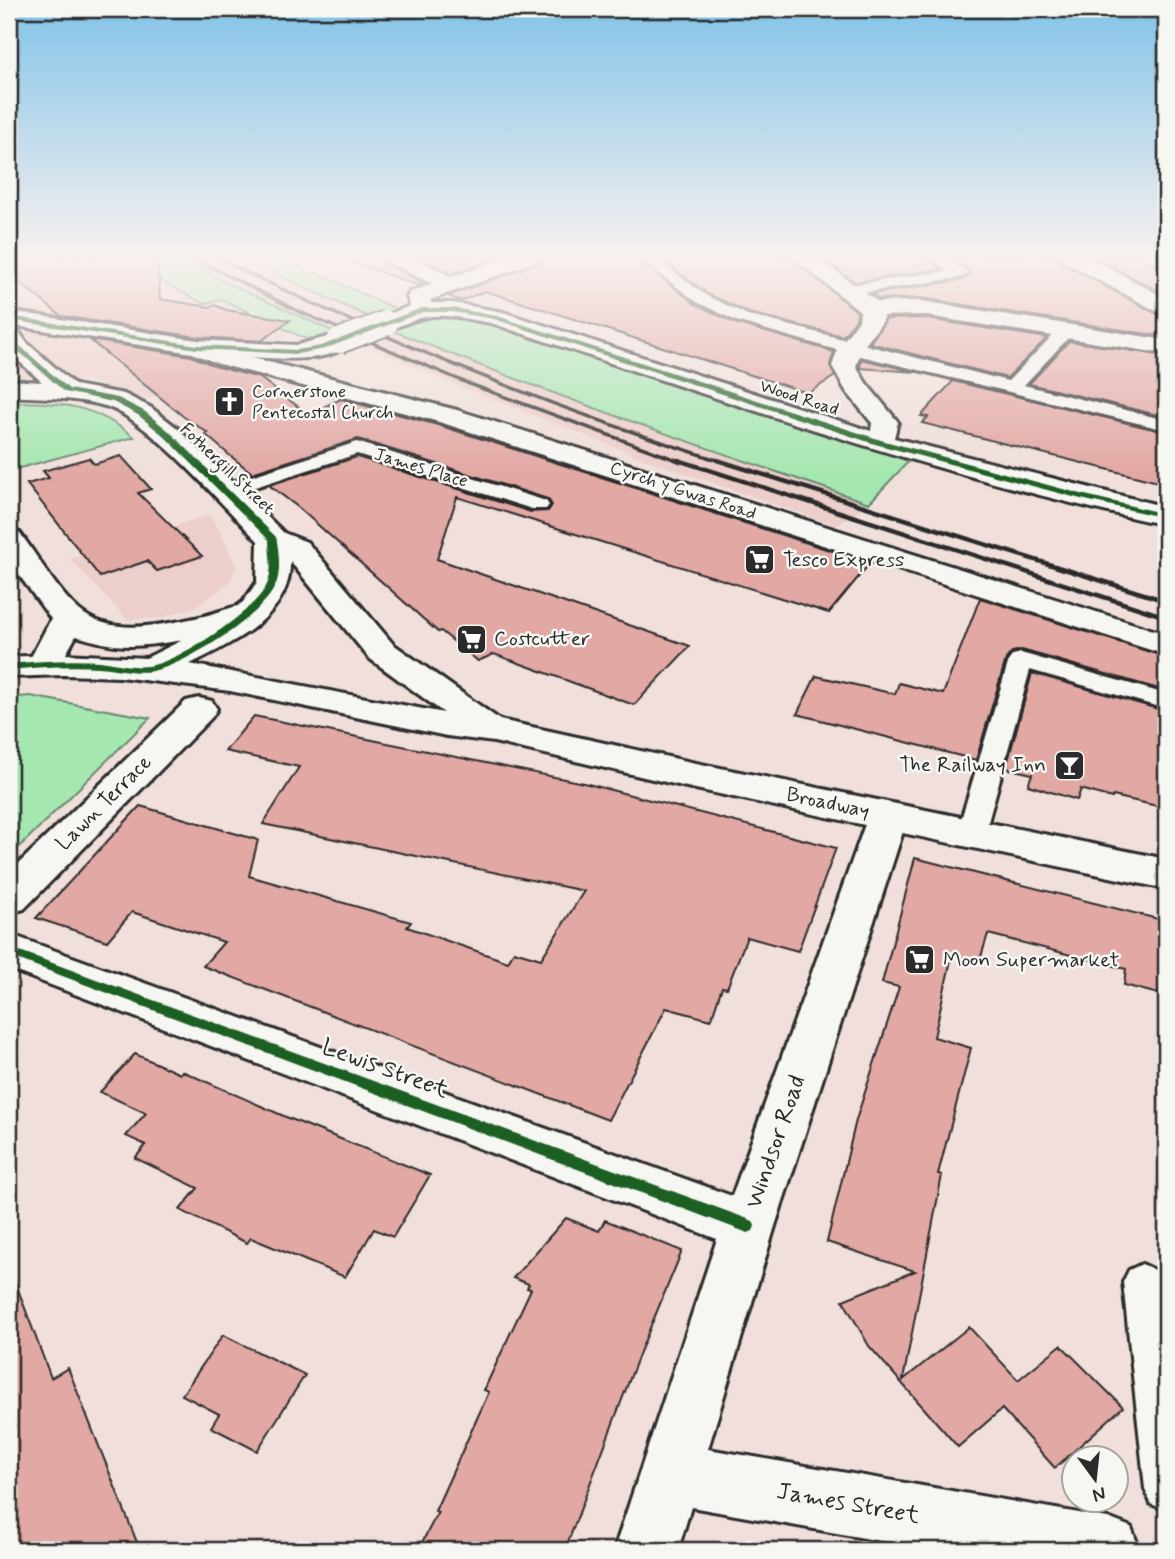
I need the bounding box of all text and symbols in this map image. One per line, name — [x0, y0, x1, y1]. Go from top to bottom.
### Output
street label: Wood Road — [756, 374, 842, 422]
place label: Cornerstone Pentecostal Church — [252, 380, 393, 425]
church icon: Cornerstone Pentecostal Church — [212, 385, 246, 419]
street label: Fothergill Street — [173, 418, 280, 522]
street label: James Place — [371, 442, 471, 494]
street label: Cyrch y Gwas Road — [607, 456, 759, 526]
supermarket icon: Tesco Express — [743, 543, 777, 577]
place label: Tesco Express — [783, 546, 904, 574]
supermarket icon: Costcutter — [454, 622, 488, 656]
place label: Costcutter — [494, 625, 590, 653]
bar icon: The Railway Inn — [1052, 748, 1086, 782]
street label: Lawn Terrace — [50, 749, 158, 857]
place label: The Railway Inn — [899, 751, 1046, 779]
street label: Broadway — [784, 781, 872, 825]
supermarket icon: Moon Supermarket — [903, 943, 937, 977]
place label: Moon Supermarket — [943, 946, 1119, 974]
street label: Lewis Street — [317, 1032, 453, 1106]
street label: Windsor Road — [739, 1071, 813, 1213]
north arrow — [1060, 1444, 1130, 1514]
street label: James Street — [774, 1476, 922, 1532]
text: N — [1090, 1480, 1108, 1508]

